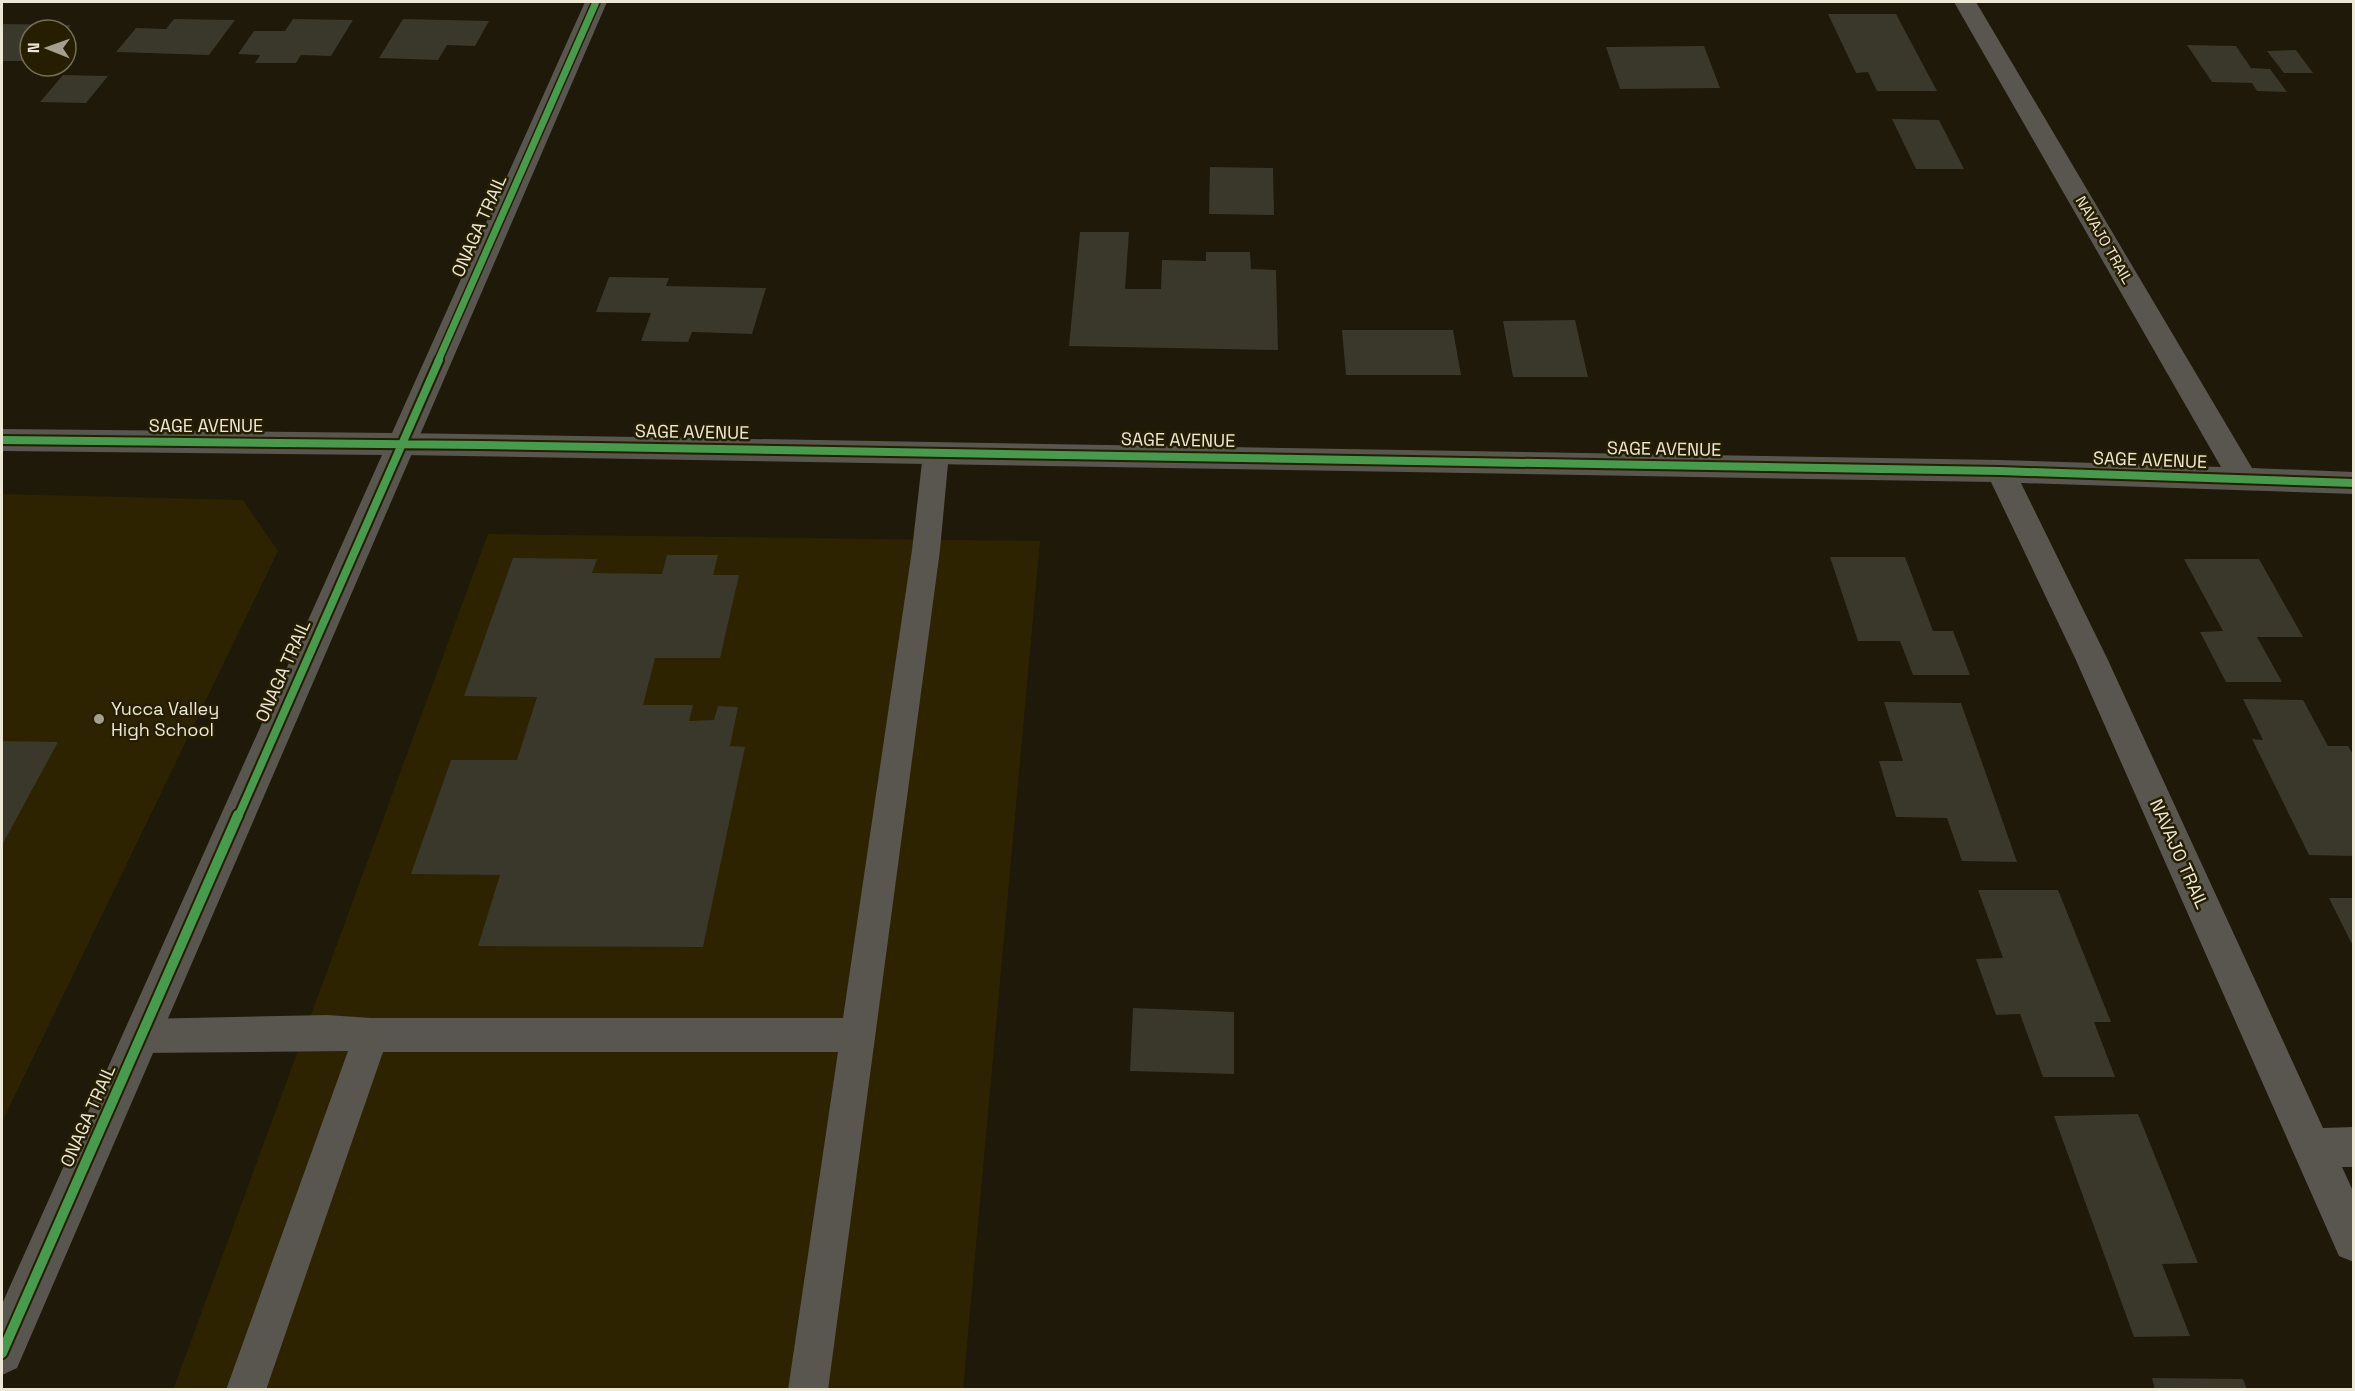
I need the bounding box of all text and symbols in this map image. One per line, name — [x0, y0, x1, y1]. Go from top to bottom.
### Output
north arrow — [18, 18, 78, 78]
text: N — [23, 42, 44, 53]
street label: ONAGA TRAIL — [446, 171, 511, 281]
street label: NAVAJO TRAIL — [2072, 192, 2137, 287]
street label: SAGE AVENUE — [149, 414, 263, 437]
street label: SAGE AVENUE — [635, 419, 749, 444]
street label: SAGE AVENUE — [1121, 427, 1235, 452]
street label: SAGE AVENUE — [1607, 436, 1721, 461]
street label: SAGE AVENUE — [2093, 446, 2208, 473]
street label: ONAGA TRAIL — [250, 616, 315, 726]
place label: Yucca Valley High School — [111, 697, 219, 741]
marker: Yucca Valley High School — [92, 712, 106, 726]
street label: NAVAJO TRAIL — [2145, 795, 2214, 913]
street label: ONAGA TRAIL — [55, 1061, 120, 1171]

